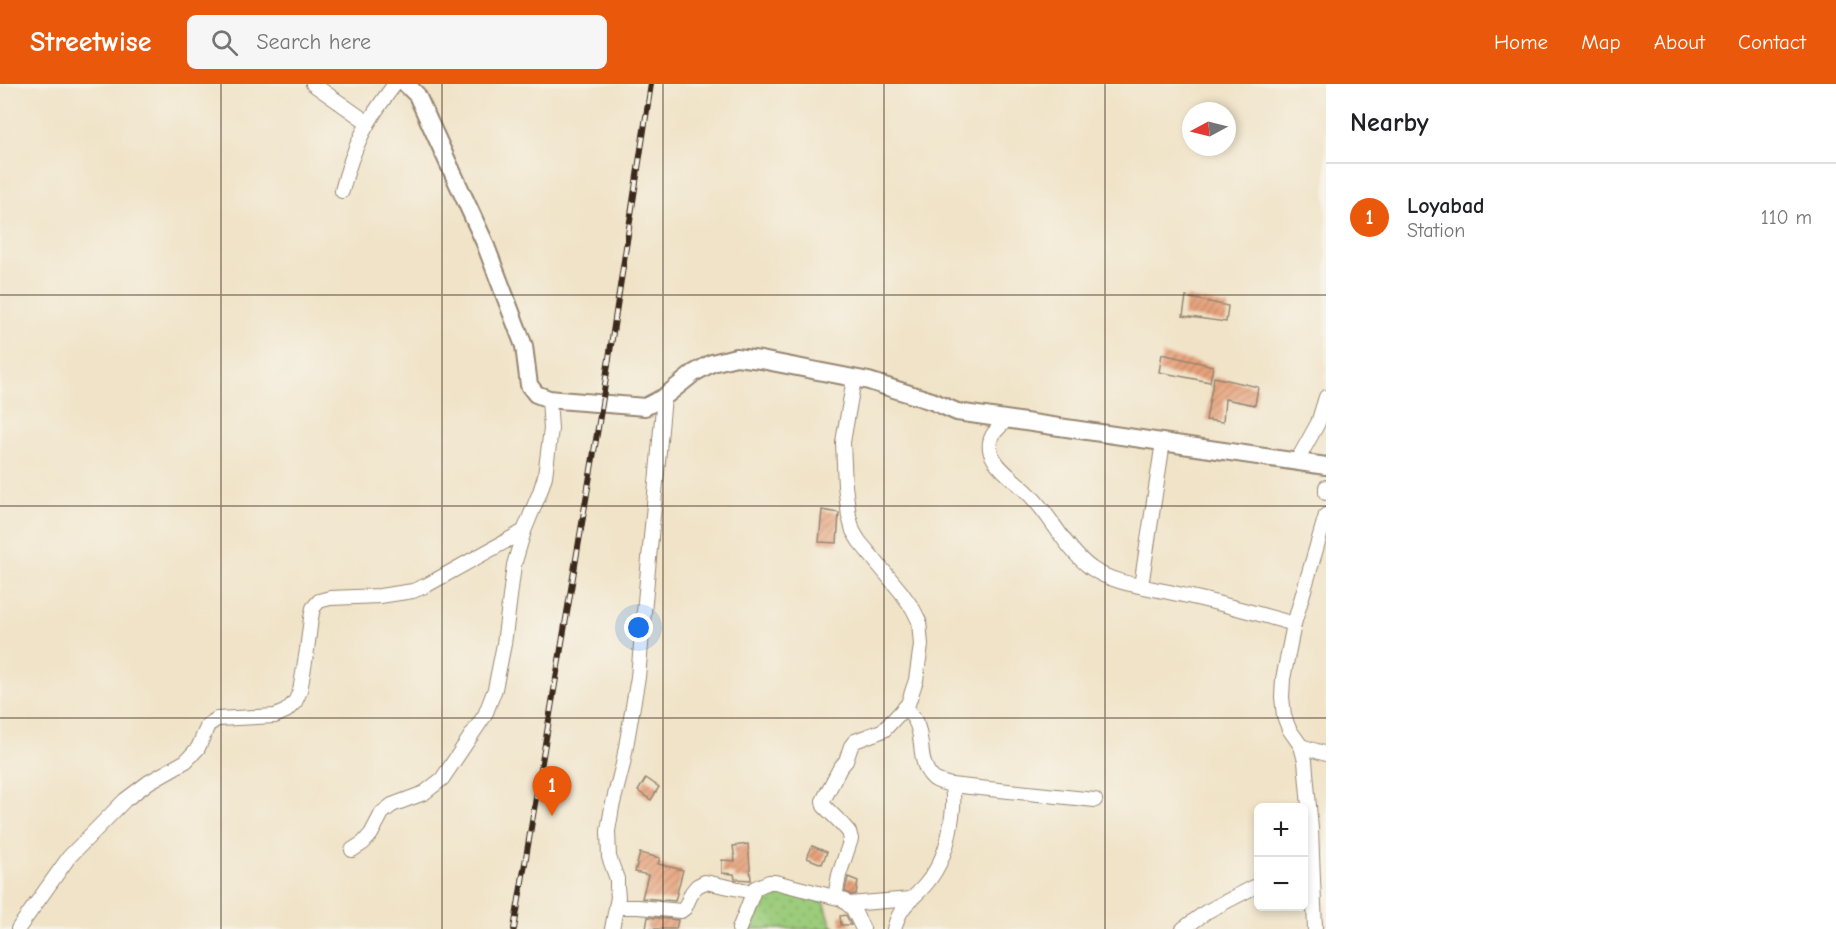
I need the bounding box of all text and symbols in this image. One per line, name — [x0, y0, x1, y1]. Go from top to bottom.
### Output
search box — [187, 15, 607, 69]
text: Streetwise — [30, 26, 151, 58]
icon: search — [208, 26, 241, 59]
text: Search here — [256, 29, 371, 55]
text: Home — [1494, 30, 1548, 54]
text: Map — [1581, 30, 1621, 54]
text: About — [1654, 30, 1705, 54]
text: Contact — [1738, 30, 1806, 54]
north arrow — [1182, 102, 1236, 156]
text: Nearby — [1350, 108, 1429, 138]
text: Loyabad — [1407, 193, 1485, 219]
text: 1 — [1366, 206, 1373, 229]
text: 110 m — [1761, 206, 1812, 229]
text: Station — [1407, 219, 1465, 242]
your location — [624, 613, 653, 642]
pin: 1 — [532, 766, 572, 816]
map controls — [1254, 803, 1308, 911]
button: + — [1254, 803, 1308, 857]
button: − — [1254, 857, 1308, 911]

